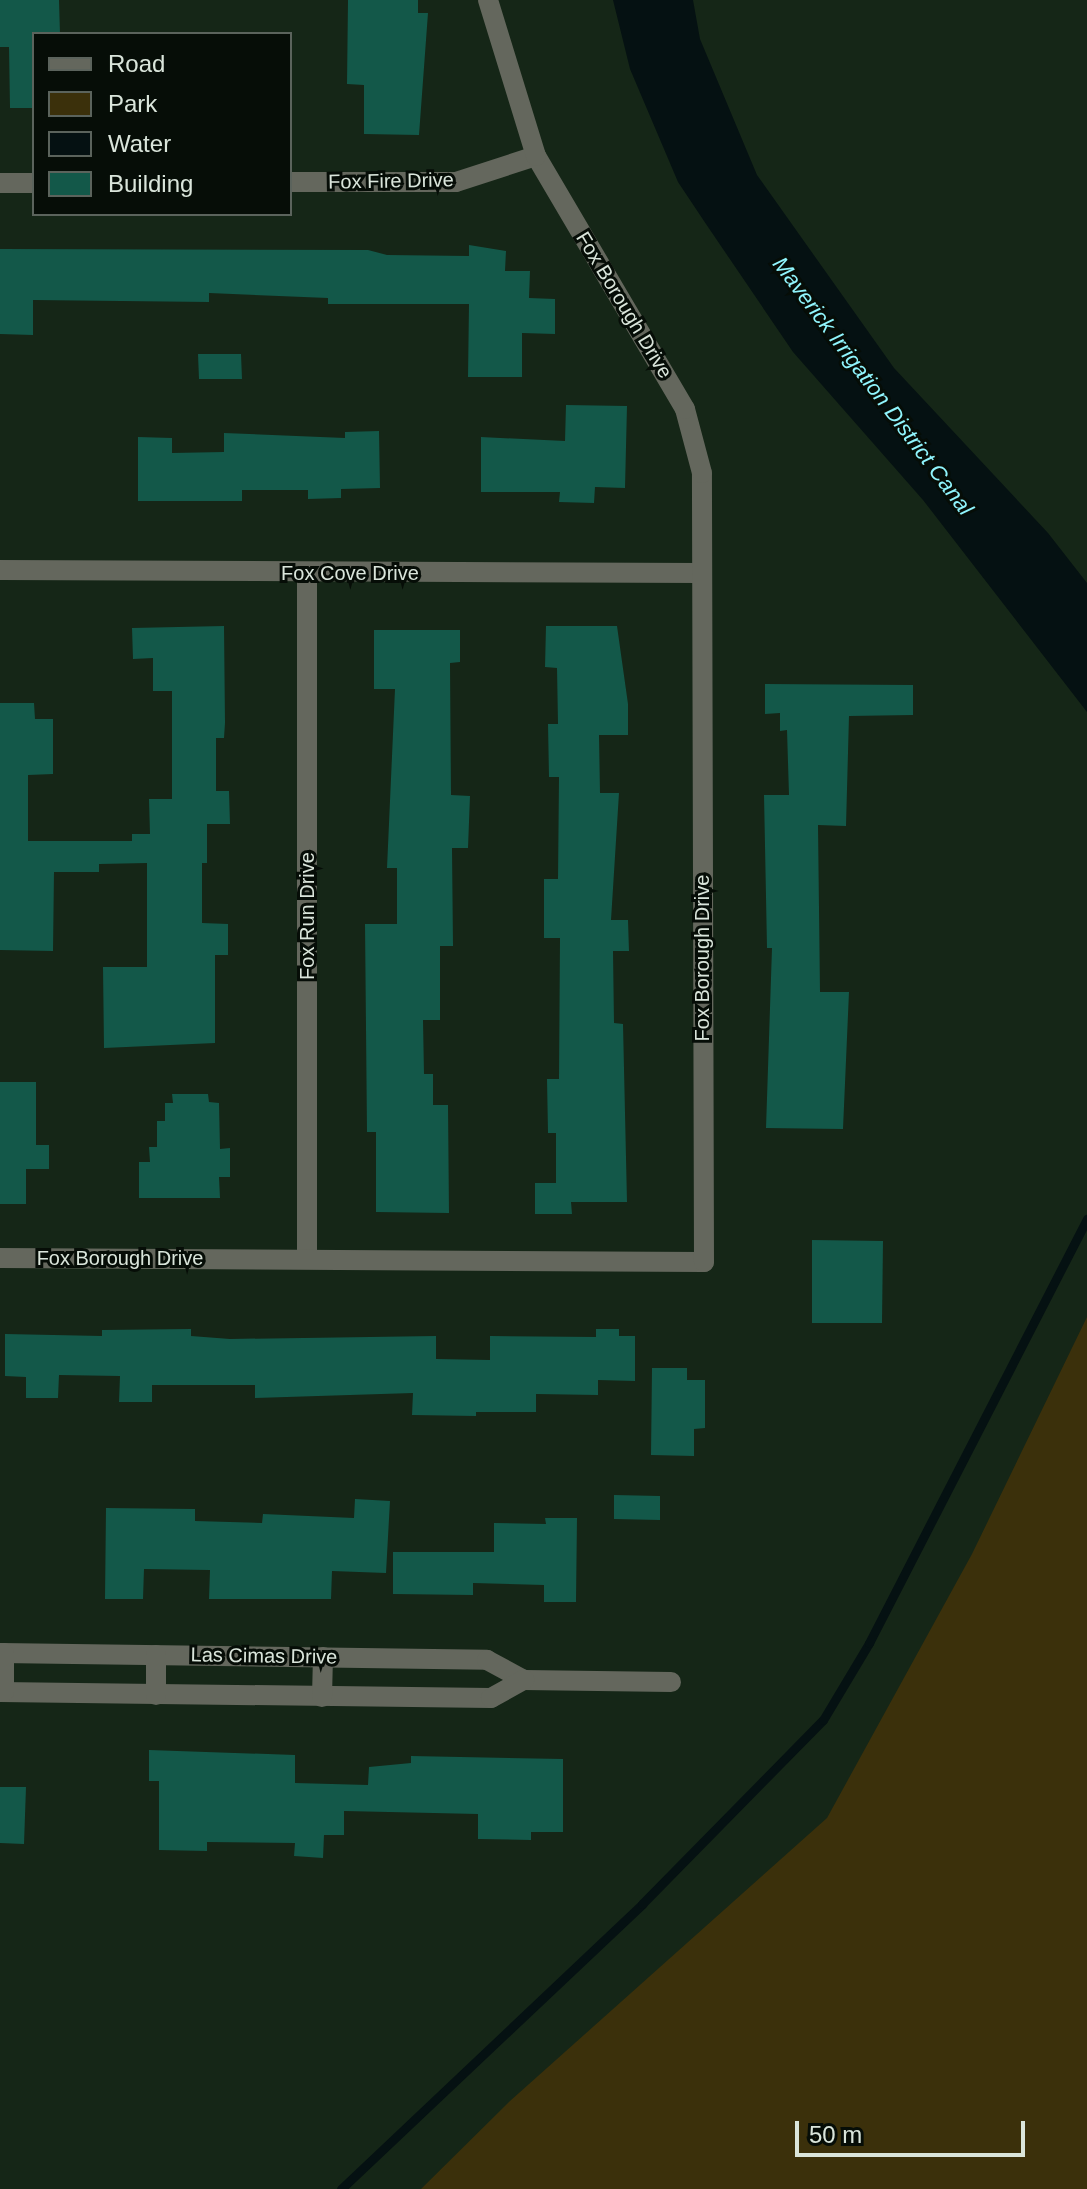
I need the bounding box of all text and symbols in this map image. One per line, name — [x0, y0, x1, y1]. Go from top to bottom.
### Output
legend — [32, 32, 292, 216]
text: Road — [108, 50, 165, 77]
text: Park — [108, 90, 157, 117]
text: Water — [108, 130, 171, 157]
street label: Fox Fire Drive — [328, 168, 454, 194]
text: Building — [108, 170, 193, 197]
street label: Fox Borough Drive — [571, 227, 677, 383]
water label: Maverick Irrigation District Canal — [767, 252, 979, 520]
street label: Fox Cove Drive — [281, 561, 419, 585]
street label: Fox Run Drive — [295, 852, 319, 980]
street label: Fox Borough Drive — [690, 875, 714, 1041]
street label: Fox Borough Drive — [37, 1246, 203, 1270]
street label: Las Cimas Drive — [190, 1643, 338, 1669]
scale bar — [799, 2105, 1029, 2155]
text: 50 m — [809, 2121, 862, 2148]

